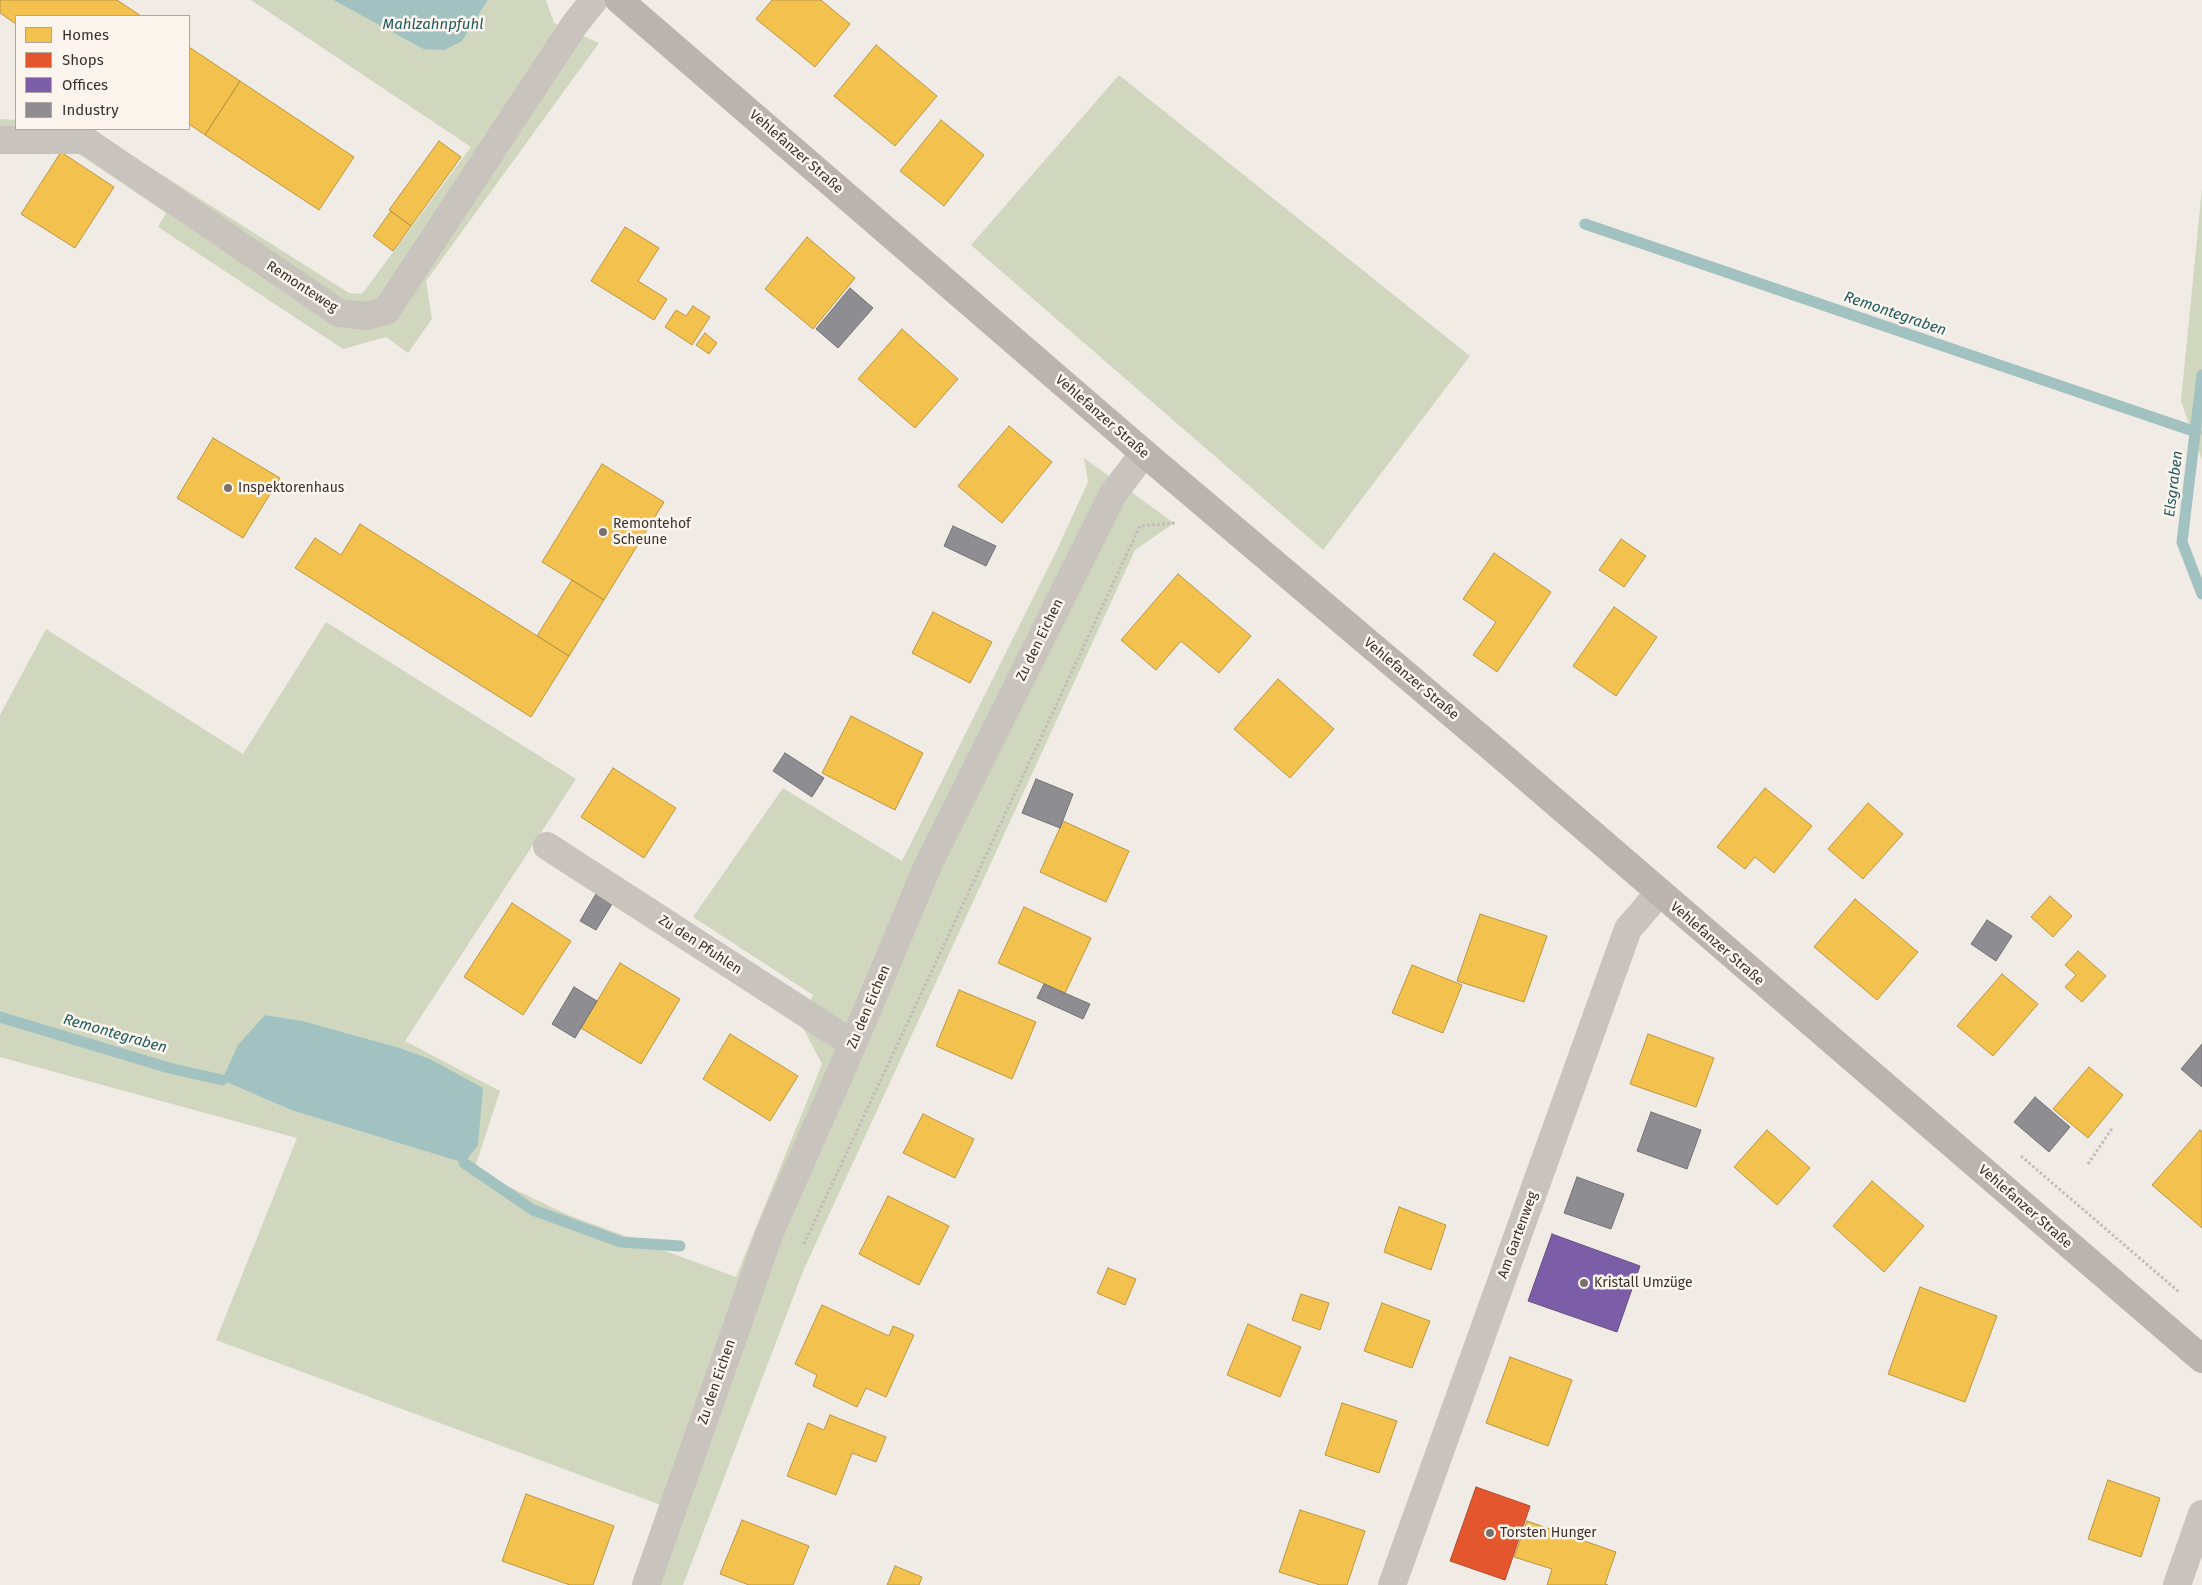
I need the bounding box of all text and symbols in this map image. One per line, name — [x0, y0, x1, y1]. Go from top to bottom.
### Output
legend — [15, 15, 190, 130]
water label: Mahlzahnpfuhl — [383, 16, 483, 34]
text: Homes — [62, 26, 109, 44]
text: Shops — [62, 51, 104, 69]
text: Offices — [62, 76, 108, 94]
text: Industry — [62, 101, 119, 119]
street label: Vehlefanzer Straße — [746, 107, 846, 197]
street label: Remonteweg — [263, 258, 341, 316]
water label: Remontegraben — [1842, 288, 1948, 340]
street label: Vehlefanzer Straße — [1052, 372, 1152, 462]
water label: Elsgraben — [2161, 450, 2187, 518]
place label: Inspektorenhaus — [238, 480, 344, 496]
marker: Inspektorenhaus — [222, 482, 234, 494]
place label: Remontehof Scheune — [613, 516, 691, 548]
marker: Remontehof Scheune — [597, 526, 609, 538]
street label: Zu den Eichen — [1013, 596, 1067, 684]
street label: Vehlefanzer Straße — [1360, 634, 1462, 724]
street label: Vehlefanzer Straße — [1667, 899, 1767, 989]
street label: Zu den Pfuhlen — [655, 912, 745, 978]
street label: Zu den Eichen — [844, 963, 894, 1051]
water label: Remontegraben — [61, 1011, 169, 1057]
street label: Vehlefanzer Straße — [1975, 1162, 2075, 1252]
street label: Am Gartenweg — [1495, 1189, 1541, 1281]
place label: Kristall Umzüge — [1594, 1275, 1693, 1291]
marker: Kristall Umzüge — [1578, 1277, 1590, 1289]
street label: Zu den Eichen — [695, 1337, 739, 1427]
place label: Torsten Hunger — [1500, 1525, 1597, 1541]
marker: Torsten Hunger — [1484, 1527, 1496, 1539]

